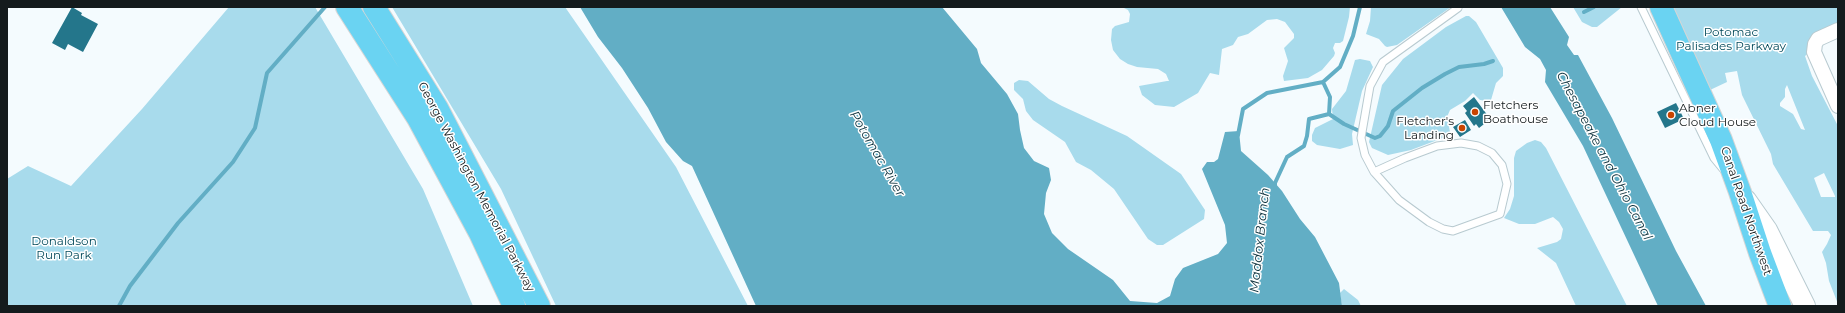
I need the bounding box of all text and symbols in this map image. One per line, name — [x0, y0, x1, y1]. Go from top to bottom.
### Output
park label: Potomac Palisades Parkway — [1676, 25, 1786, 53]
water label: Chesapeake and Ohio Canal — [1553, 69, 1655, 243]
street label: George Washington Memorial Parkway — [414, 80, 538, 294]
place label: Fletchers Boathouse — [1483, 98, 1548, 126]
place label: Abner Cloud House — [1679, 101, 1756, 129]
marker: Fletchers Boathouse — [1470, 107, 1480, 117]
water label: Potomac River — [846, 108, 908, 200]
marker: Abner Cloud House — [1666, 110, 1676, 120]
place label: Fletcher's Landing — [1396, 114, 1454, 142]
marker: Fletcher's Landing — [1457, 123, 1467, 133]
street label: Canal Road Northwest — [1717, 145, 1775, 277]
water label: Maddox Branch — [1247, 187, 1273, 293]
park label: Donaldson Run Park — [31, 234, 97, 262]

